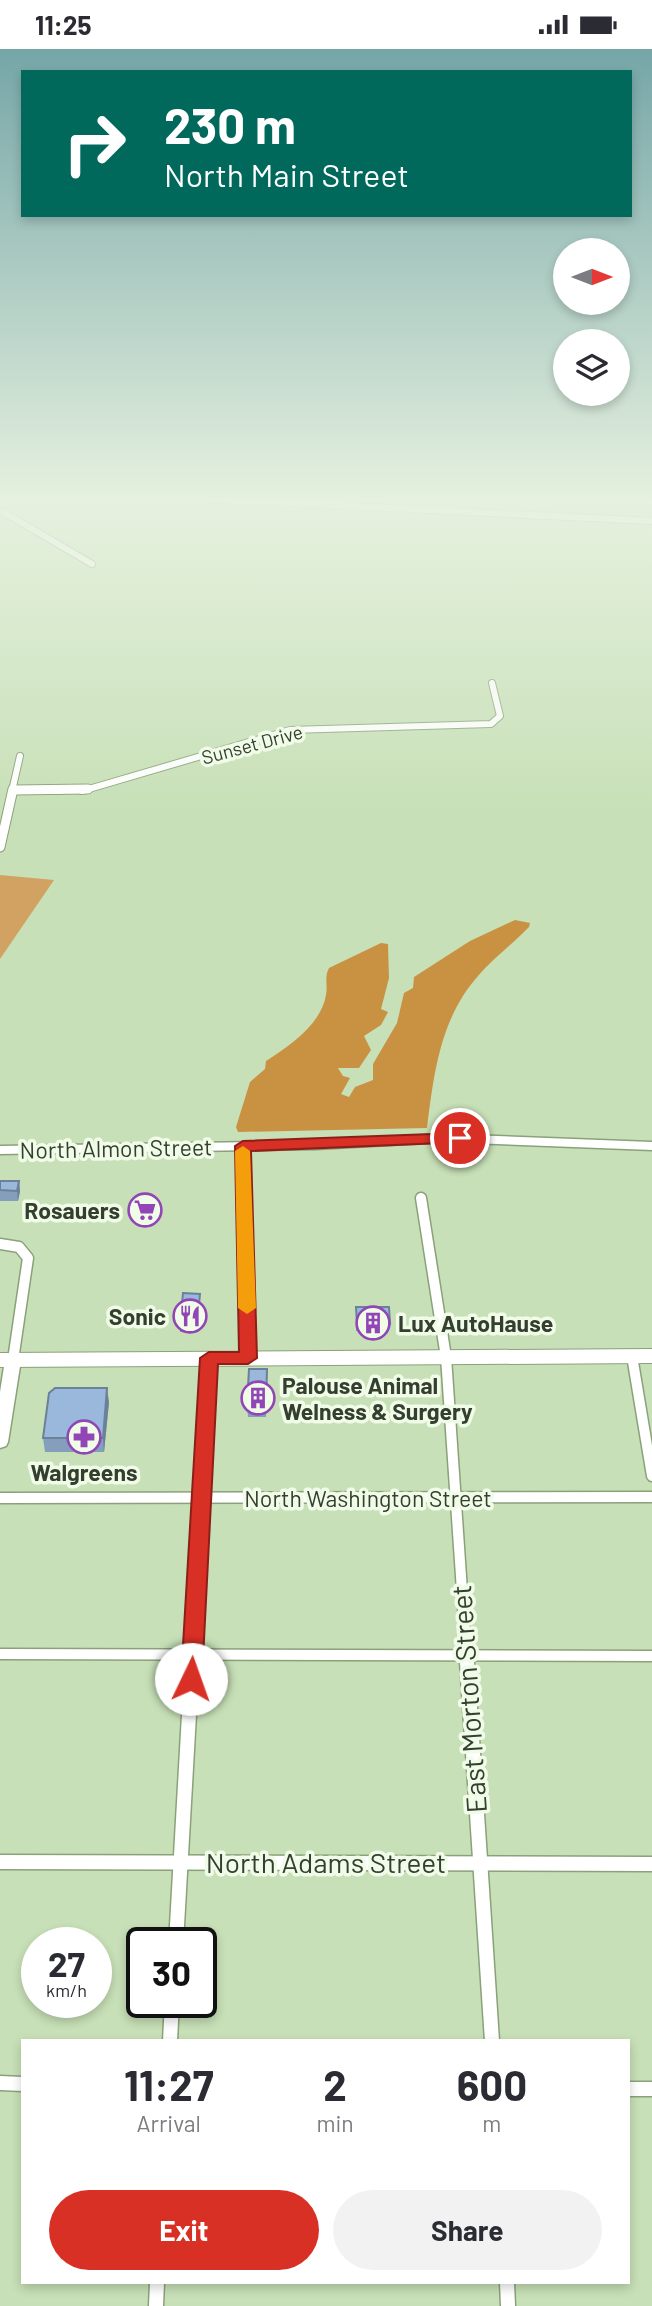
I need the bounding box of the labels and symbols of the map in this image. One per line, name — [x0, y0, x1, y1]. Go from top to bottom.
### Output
north arrow — [553, 238, 630, 315]
street label: Sunset Drive — [199, 719, 305, 769]
pin — [430, 1108, 490, 1168]
street label: North Almon Street — [19, 1132, 213, 1164]
supermarket icon: Rosauers — [126, 1191, 164, 1229]
place label: Rosauers — [24, 1196, 120, 1224]
restaurant icon: Sonic — [171, 1297, 209, 1335]
place label: Sonic — [109, 1302, 166, 1330]
building icon: Lux AutoHause — [354, 1304, 392, 1342]
place label: Lux AutoHause — [398, 1309, 553, 1337]
place label: Palouse Animal Welness & Surgery — [282, 1371, 473, 1425]
building icon: Palouse Animal Welness & Surgery — [239, 1379, 277, 1417]
pharmacy icon: Walgreens — [65, 1418, 103, 1456]
place label: Walgreens — [30, 1458, 138, 1486]
street label: North Washington Street — [244, 1484, 492, 1512]
street label: East Morton Street — [443, 1584, 493, 1814]
position arrow — [154, 1642, 228, 1716]
street label: North Adams Street — [206, 1845, 446, 1879]
speed limit sign: 30 — [126, 1927, 217, 2018]

